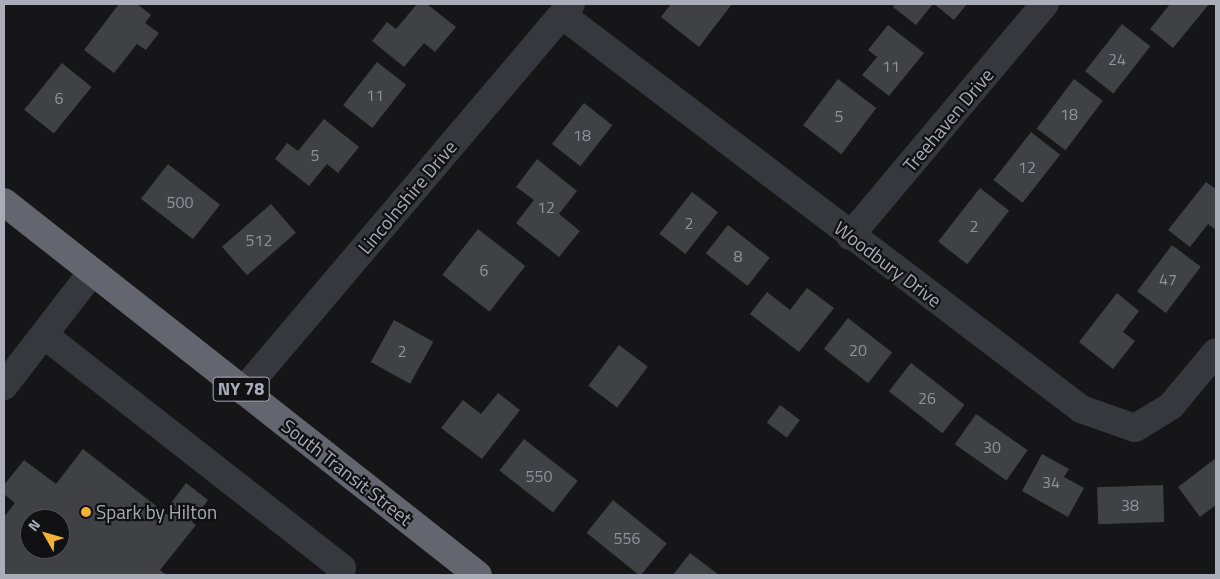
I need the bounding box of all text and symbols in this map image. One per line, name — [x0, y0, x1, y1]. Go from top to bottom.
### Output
house number: 24 — [1108, 49, 1126, 69]
house number: 11 — [882, 56, 900, 76]
street label: Treehaven Drive — [898, 64, 998, 176]
house number: 11 — [366, 85, 384, 105]
house number: 6 — [55, 88, 63, 108]
house number: 18 — [1060, 104, 1078, 124]
house number: 5 — [835, 106, 843, 126]
house number: 18 — [573, 125, 591, 145]
street label: Lincolnshire Drive — [353, 136, 461, 258]
house number: 5 — [311, 145, 319, 165]
house number: 12 — [1018, 157, 1036, 177]
house number: 500 — [167, 192, 193, 212]
house number: 12 — [537, 197, 555, 217]
house number: 2 — [685, 213, 693, 233]
street label: Woodbury Drive — [830, 216, 946, 312]
house number: 2 — [970, 216, 978, 236]
house number: 512 — [246, 230, 272, 250]
house number: 8 — [734, 246, 742, 266]
house number: 6 — [480, 260, 488, 280]
house number: 47 — [1159, 269, 1177, 289]
house number: 20 — [849, 340, 867, 360]
house number: 2 — [398, 341, 406, 361]
road number: NY 78 — [212, 374, 270, 404]
house number: 26 — [918, 388, 936, 408]
street label: South Transit Street — [277, 414, 417, 530]
house number: 30 — [983, 437, 1001, 457]
house number: 550 — [526, 466, 552, 486]
house number: 34 — [1042, 472, 1060, 492]
house number: 38 — [1121, 495, 1139, 515]
place label: Spark by Hilton — [96, 501, 217, 523]
marker: Spark by Hilton — [80, 506, 92, 518]
north arrow — [20, 509, 70, 559]
text: N — [22, 515, 45, 535]
house number: 556 — [614, 528, 640, 548]

